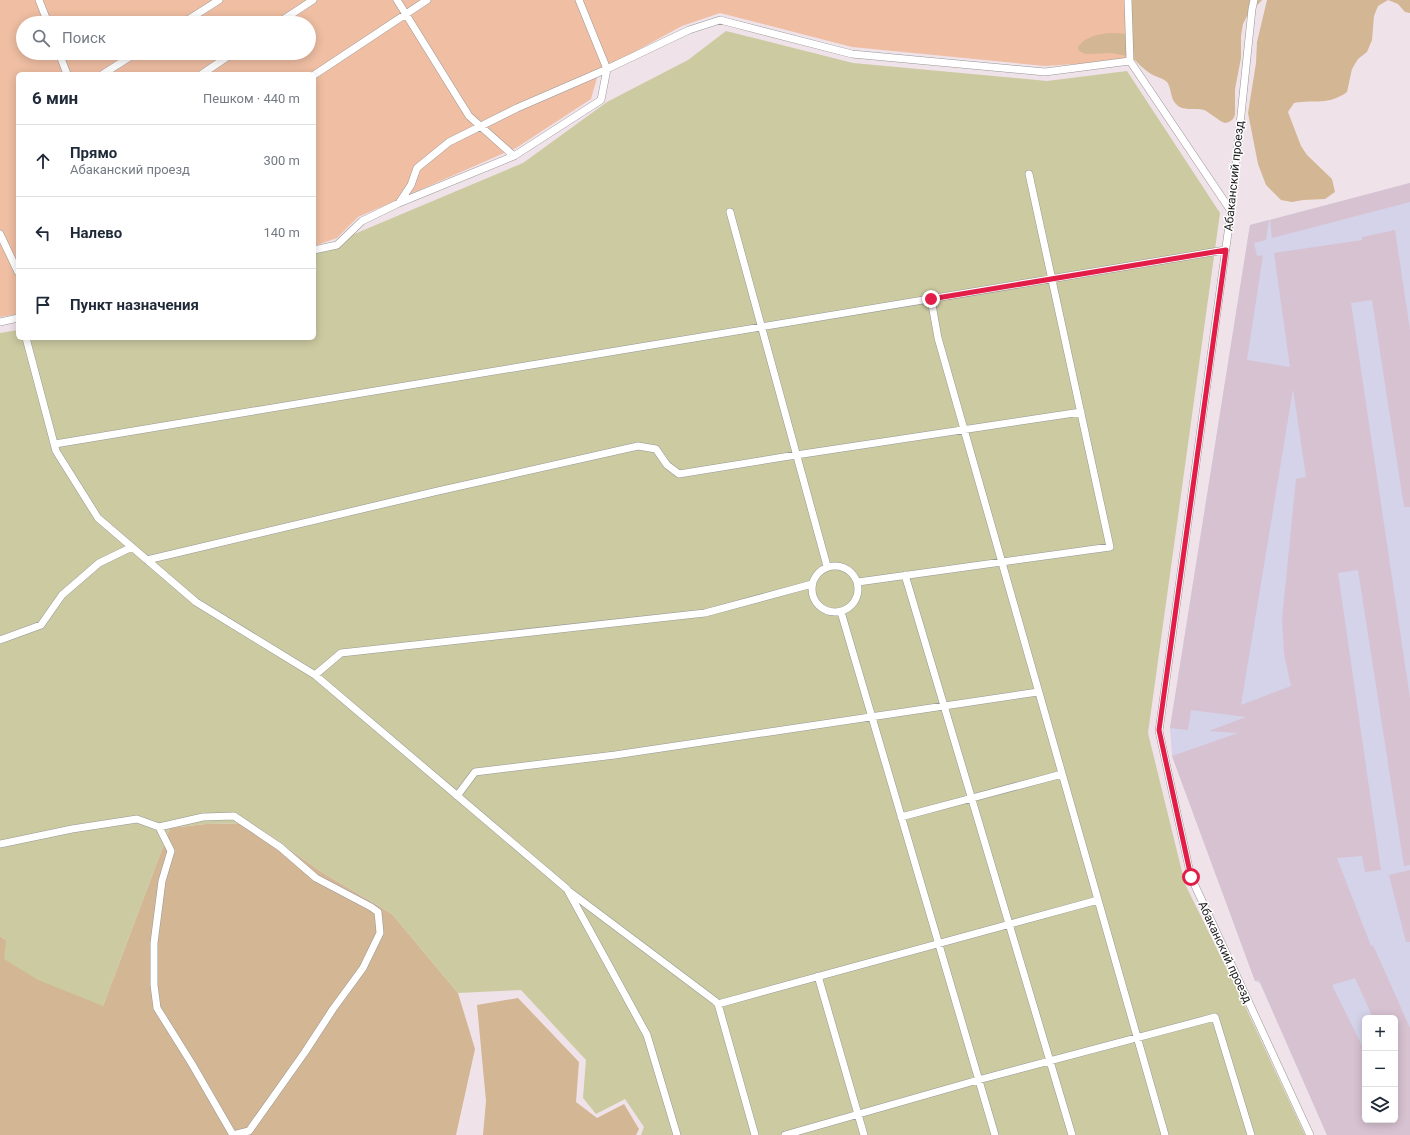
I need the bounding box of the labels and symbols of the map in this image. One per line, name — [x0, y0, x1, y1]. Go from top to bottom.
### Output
street label: Абаканский проезд — [1221, 120, 1247, 232]
route end — [922, 290, 940, 308]
route start — [1182, 868, 1200, 886]
street label: Абаканский проезд — [1195, 899, 1255, 1005]

